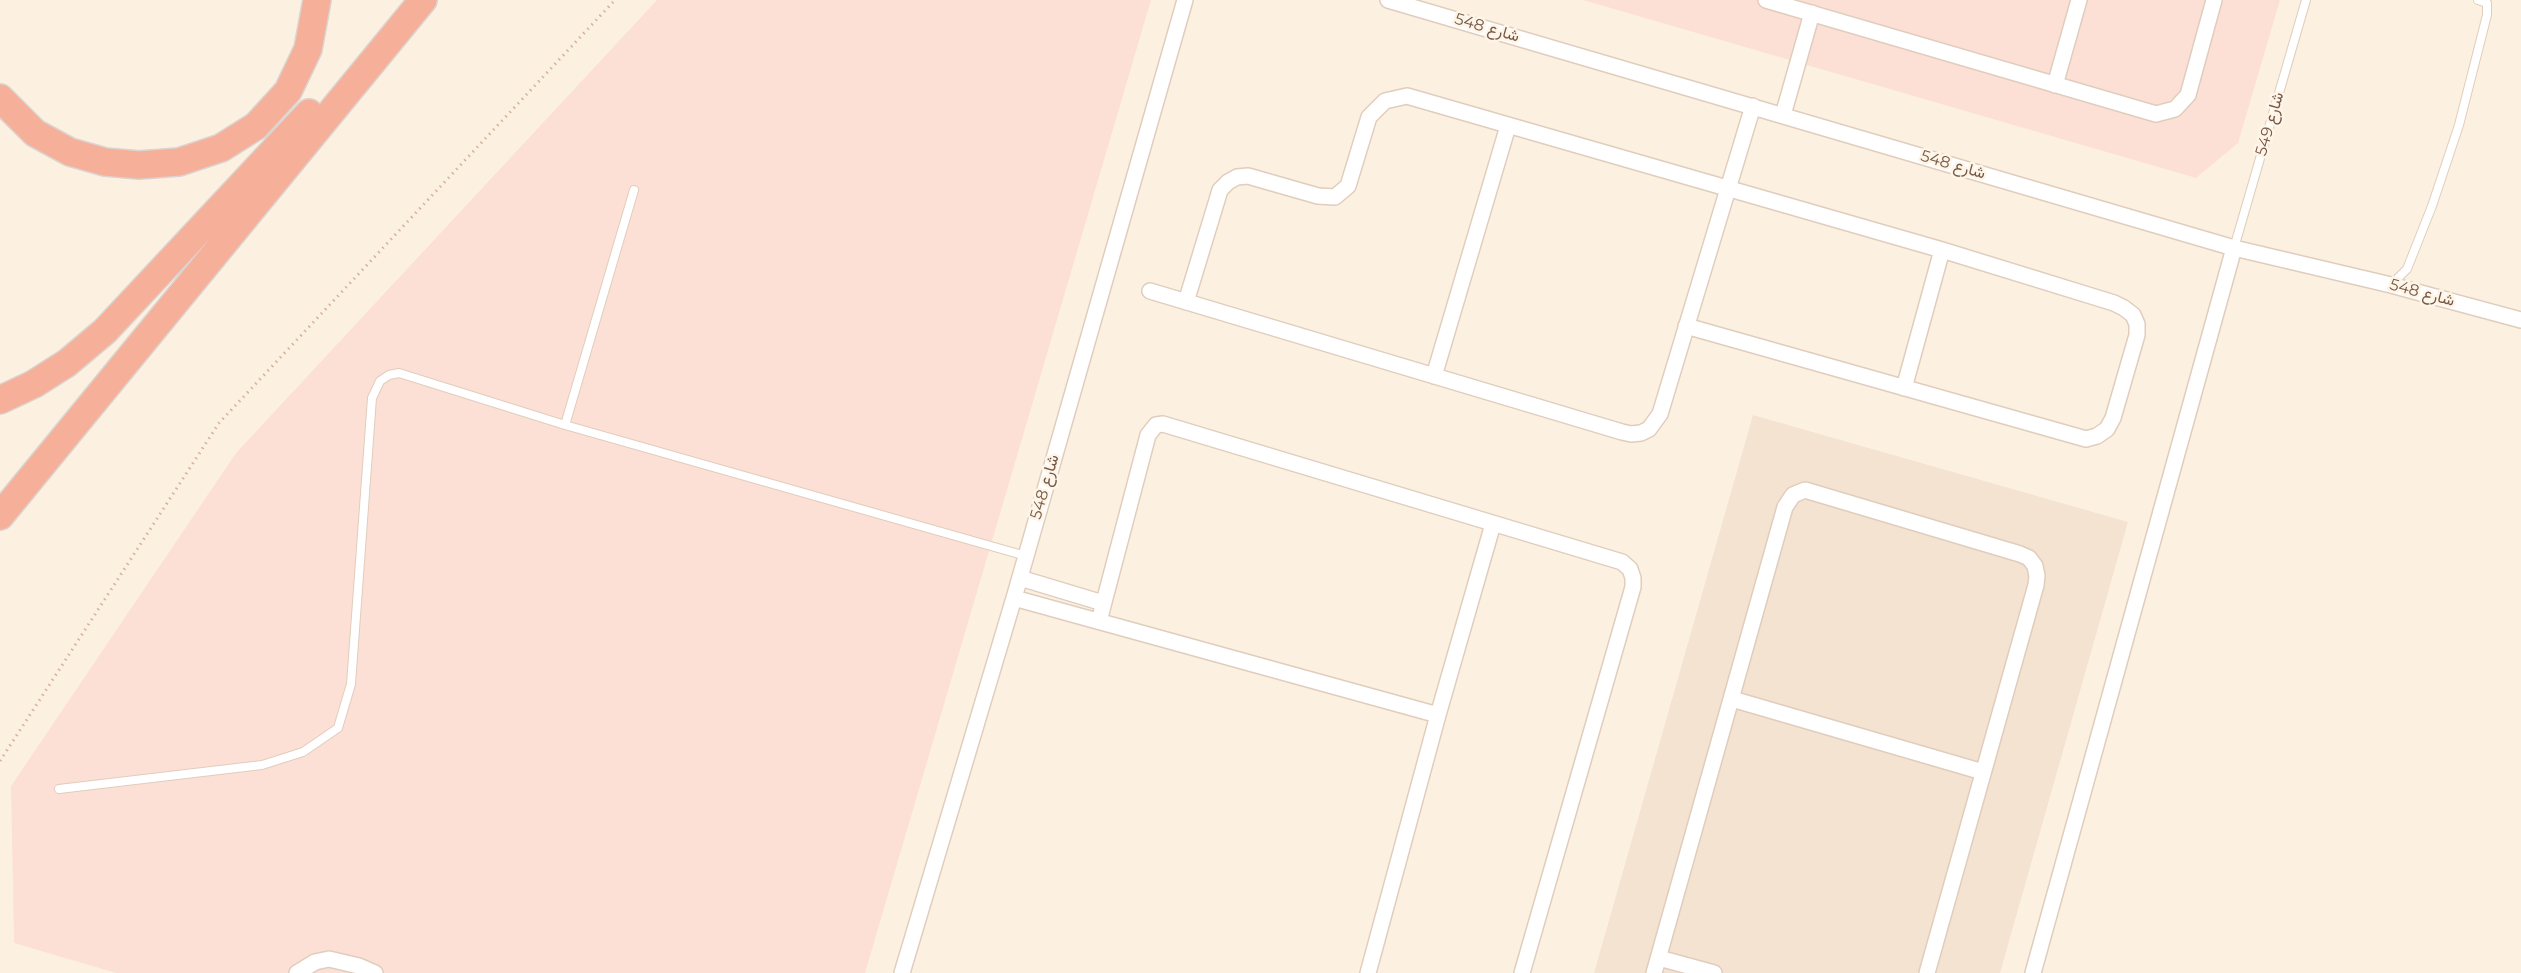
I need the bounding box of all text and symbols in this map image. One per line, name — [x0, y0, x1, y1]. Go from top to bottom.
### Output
street label: شارع 548 — [1452, 10, 1522, 46]
street label: شارع 549 — [2252, 90, 2288, 158]
street label: شارع 548 — [1918, 147, 1988, 183]
street label: شارع 548 — [2387, 275, 2457, 311]
street label: شارع 548 — [1027, 452, 1063, 522]

